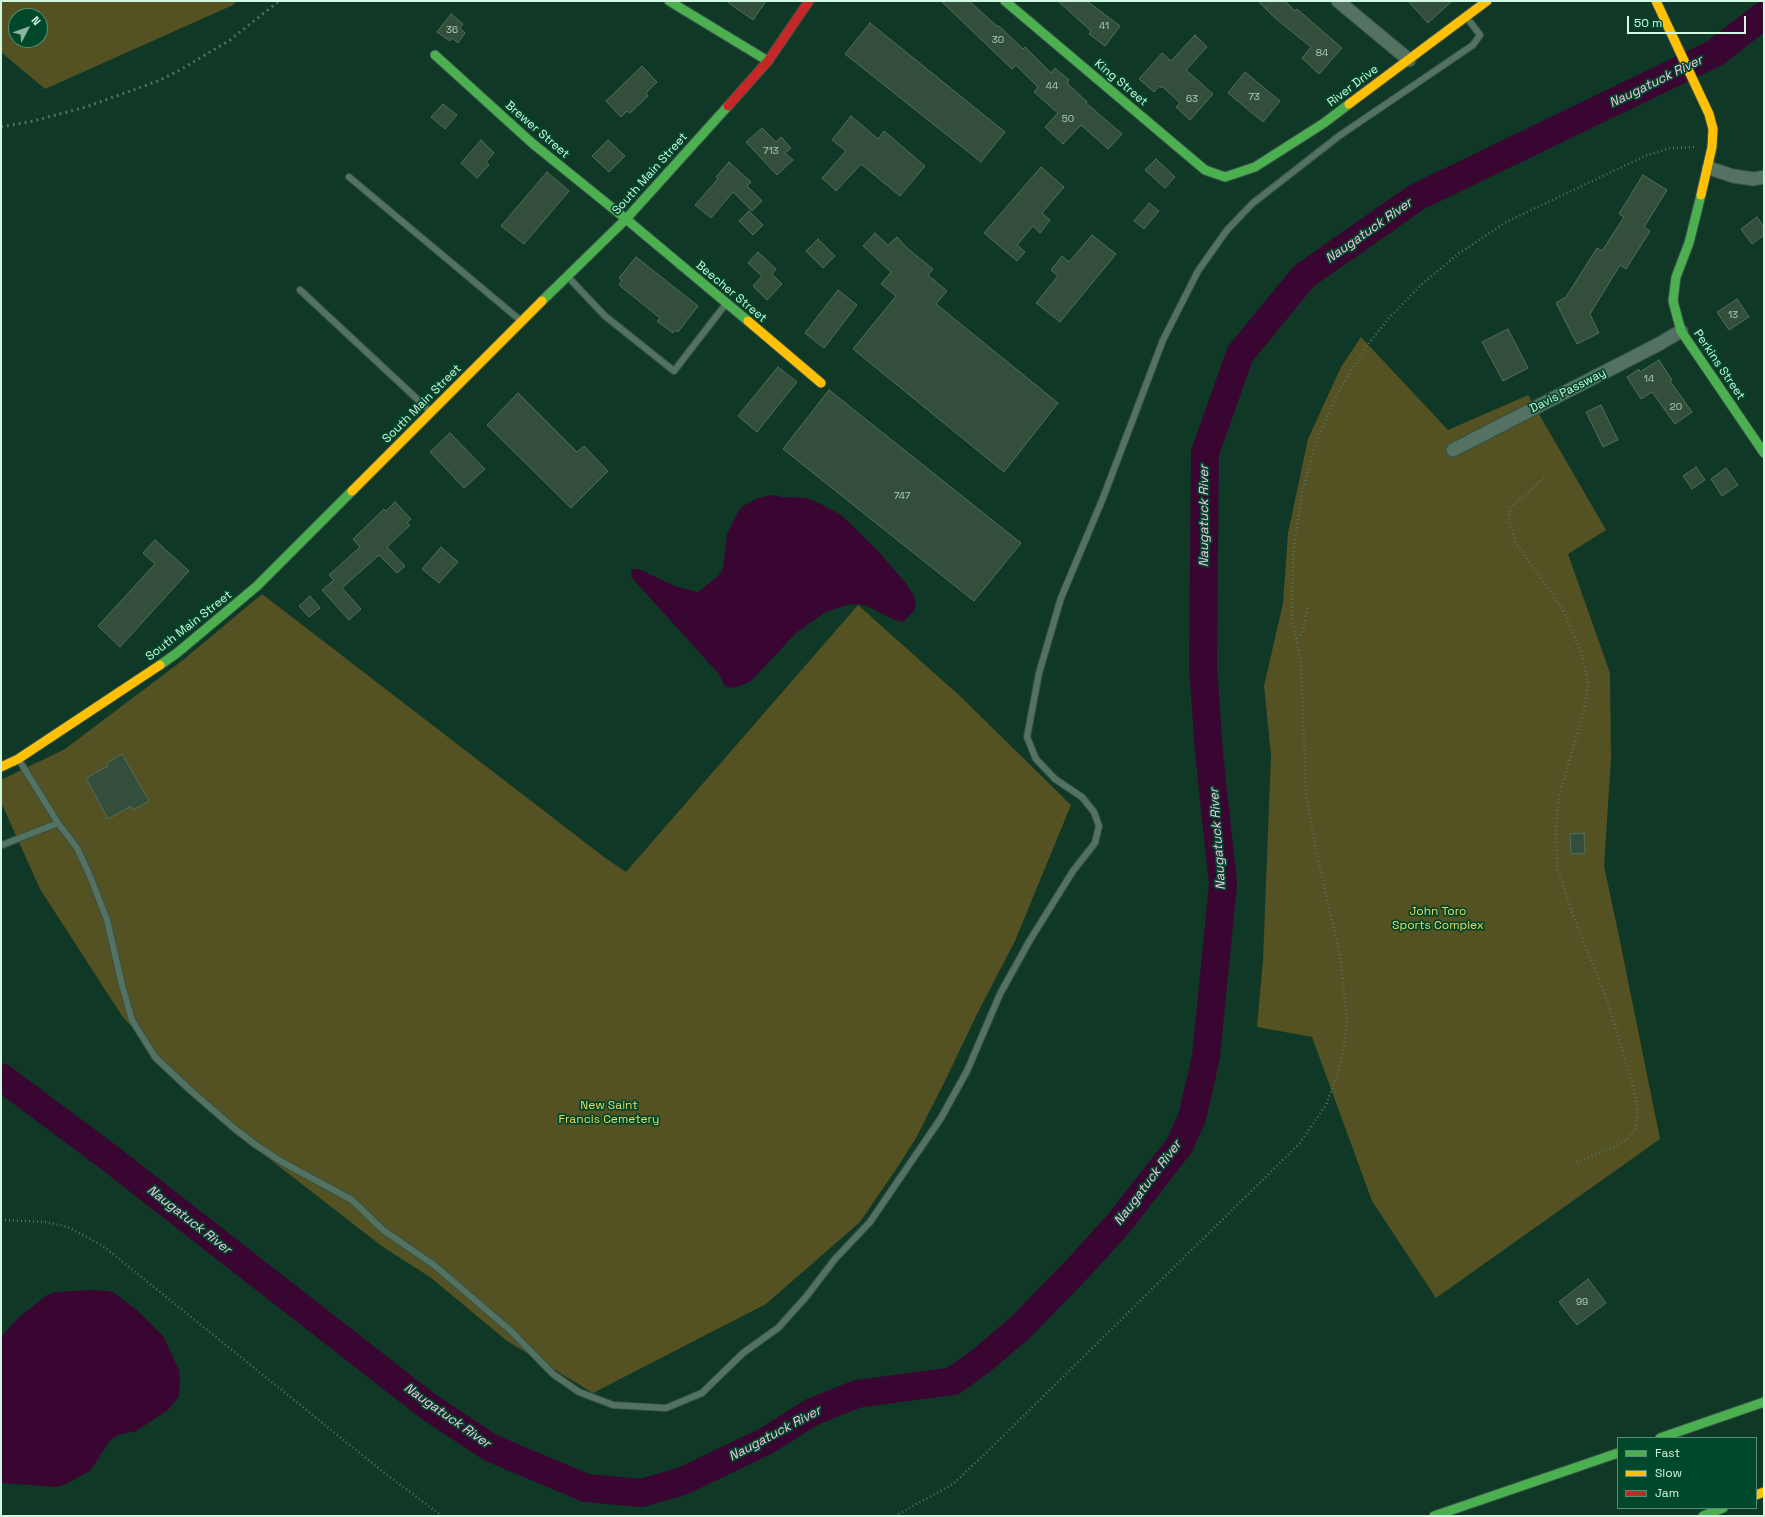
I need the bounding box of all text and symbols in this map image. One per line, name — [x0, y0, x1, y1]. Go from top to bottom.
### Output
north arrow — [8, 8, 48, 48]
scale bar — [1629, 8, 1748, 34]
text: N — [29, 13, 44, 28]
text: 50 m — [1634, 15, 1662, 31]
house number: 41 — [1099, 20, 1109, 32]
house number: 36 — [446, 24, 458, 36]
house number: 30 — [992, 34, 1004, 46]
house number: 84 — [1316, 47, 1328, 59]
water label: Naugatuck River — [1607, 53, 1705, 111]
street label: King Street — [1091, 57, 1151, 109]
street label: River Drive — [1325, 62, 1381, 110]
house number: 44 — [1046, 80, 1058, 92]
house number: 73 — [1248, 91, 1260, 103]
house number: 63 — [1186, 93, 1198, 105]
street label: Brewer Street — [502, 98, 572, 162]
house number: 50 — [1062, 113, 1074, 125]
street label: South Main Street — [609, 130, 691, 218]
house number: 713 — [763, 145, 779, 157]
water label: Naugatuck River — [1323, 195, 1415, 267]
street label: Beecher Street — [693, 258, 769, 326]
house number: 13 — [1728, 309, 1738, 321]
street label: Perkins Street — [1690, 327, 1748, 403]
street label: South Main Street — [380, 362, 464, 446]
street label: Davis Passway — [1528, 366, 1608, 416]
house number: 14 — [1644, 373, 1654, 385]
house number: 20 — [1670, 401, 1682, 413]
water label: Naugatuck River — [1196, 465, 1212, 567]
house number: 747 — [894, 490, 910, 502]
street label: South Main Street — [143, 588, 235, 664]
water label: Naugatuck River — [1207, 788, 1229, 890]
park label: John Toro Sports Complex — [1392, 905, 1484, 933]
park label: New Saint Francis Cemetery — [559, 1099, 659, 1127]
water label: Naugatuck River — [1111, 1138, 1185, 1228]
water label: Naugatuck River — [144, 1182, 234, 1258]
house number: 99 — [1576, 1296, 1588, 1308]
water label: Naugatuck River — [401, 1380, 493, 1452]
water label: Naugatuck River — [726, 1403, 824, 1465]
legend — [1617, 1437, 1757, 1509]
text: Fast — [1655, 1445, 1680, 1461]
text: Slow — [1655, 1465, 1682, 1481]
text: Jam — [1655, 1485, 1679, 1501]

